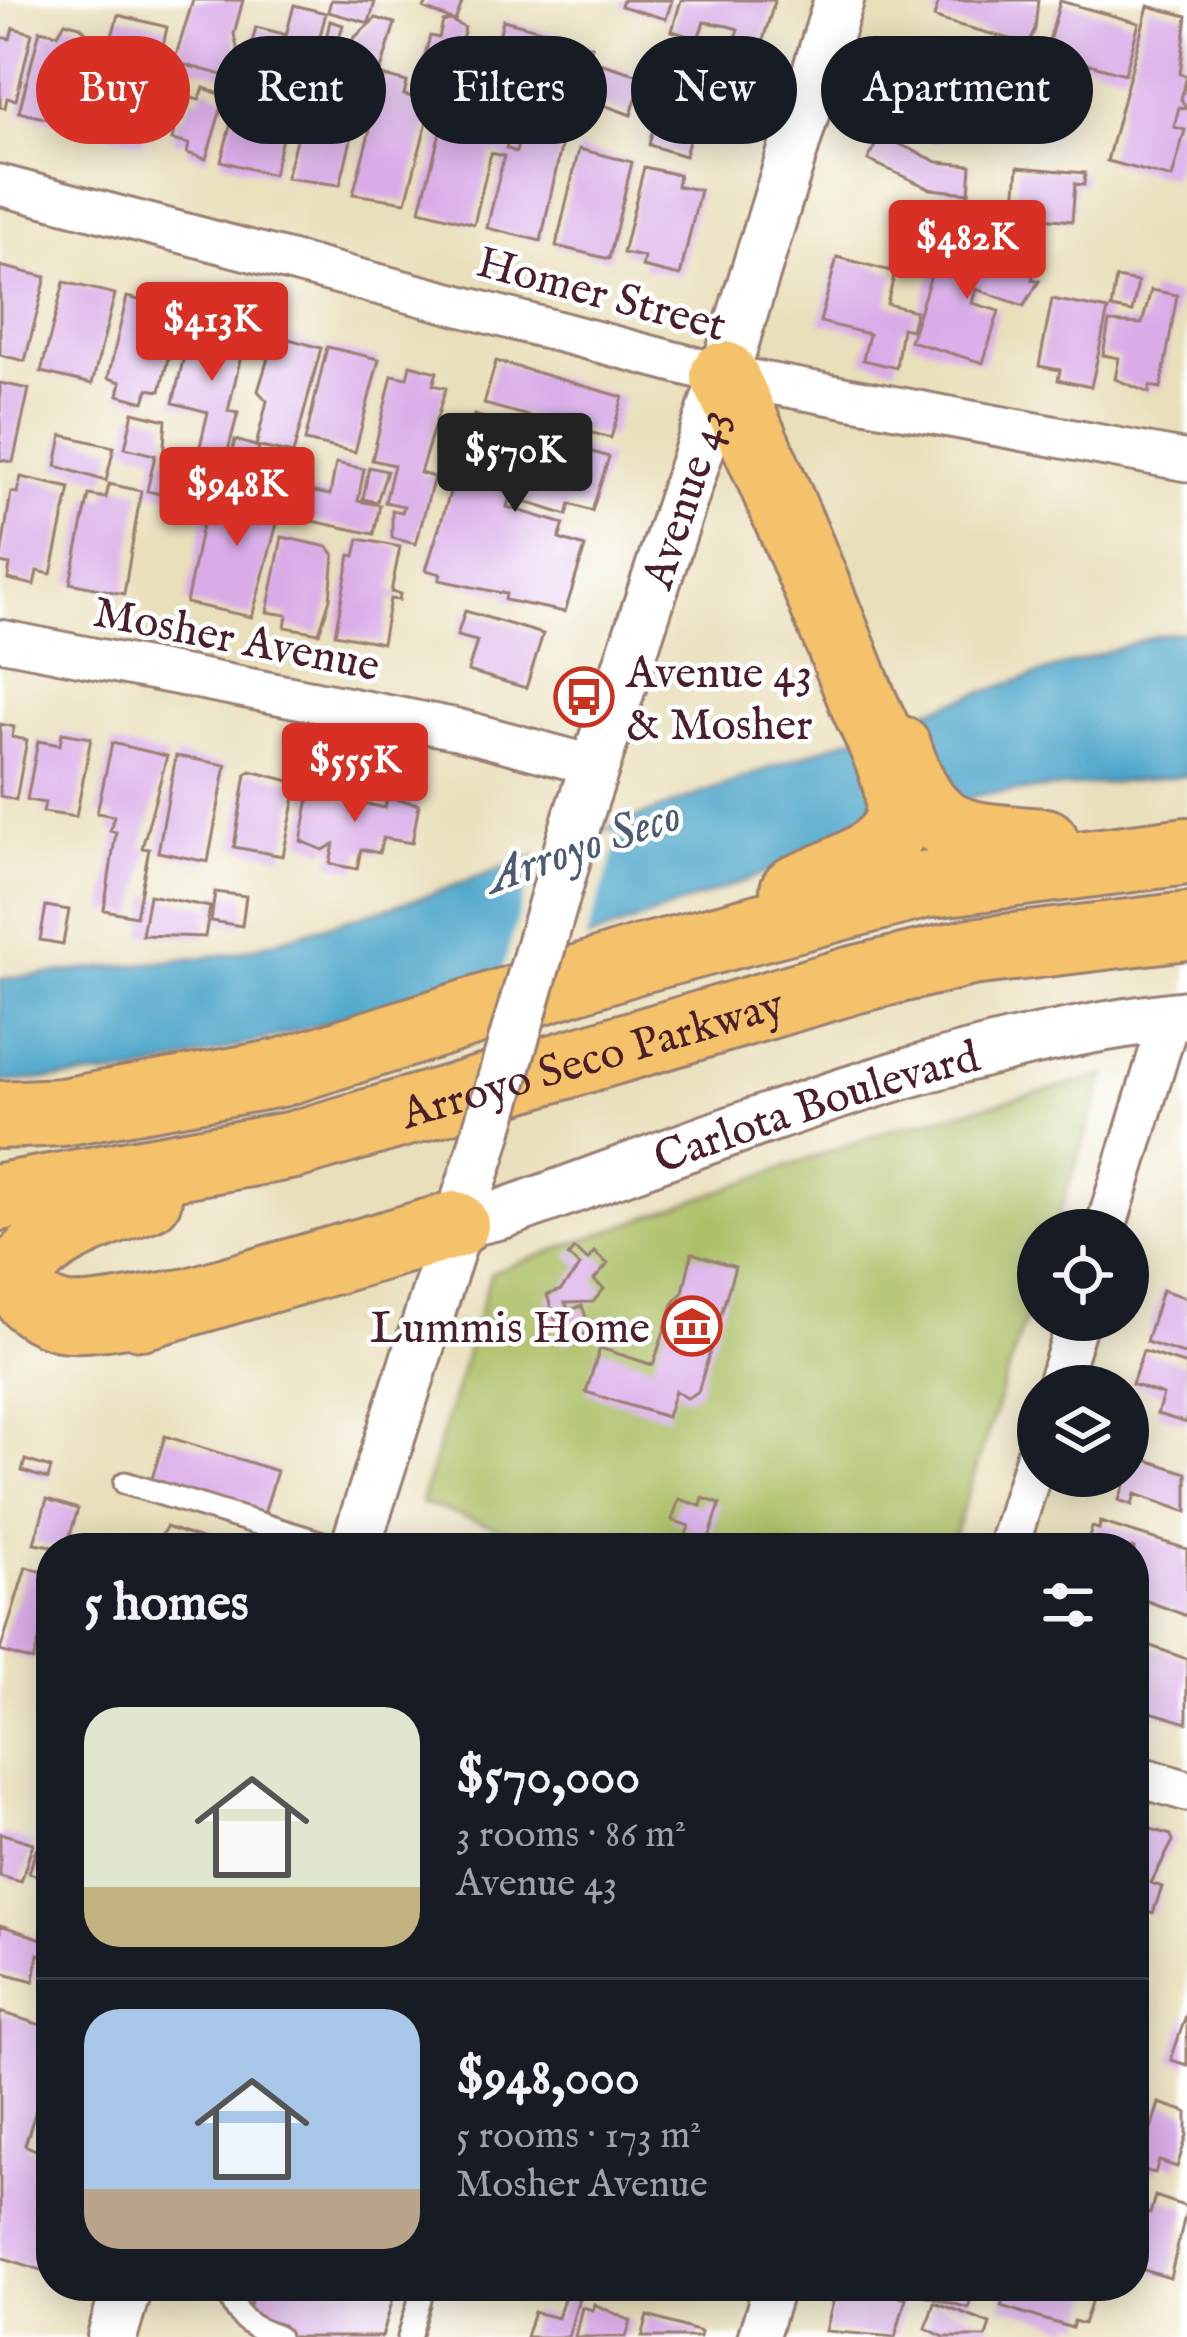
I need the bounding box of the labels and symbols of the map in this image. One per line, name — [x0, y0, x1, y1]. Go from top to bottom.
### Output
pin: $482K — [883, 200, 1051, 302]
street label: Homer Street — [470, 235, 732, 356]
pin: $413K — [128, 282, 296, 384]
street label: Avenue 43 — [630, 402, 743, 597]
pin: $570K — [431, 413, 599, 515]
pin: $948K — [153, 447, 321, 549]
street label: Mosher Avenue — [88, 585, 384, 696]
place label: Avenue 43 & Mosher — [625, 646, 813, 755]
bus stop icon: Avenue 43 & Mosher — [553, 666, 615, 728]
pin: $555K — [271, 723, 439, 825]
water label: Arroyo Seco — [474, 787, 689, 911]
street label: Arroyo Seco Parkway — [394, 977, 791, 1144]
street label: Carlota Boulevard — [647, 1029, 987, 1188]
museum icon: Lummis Home — [661, 1295, 723, 1357]
place label: Lummis Home — [370, 1301, 650, 1358]

